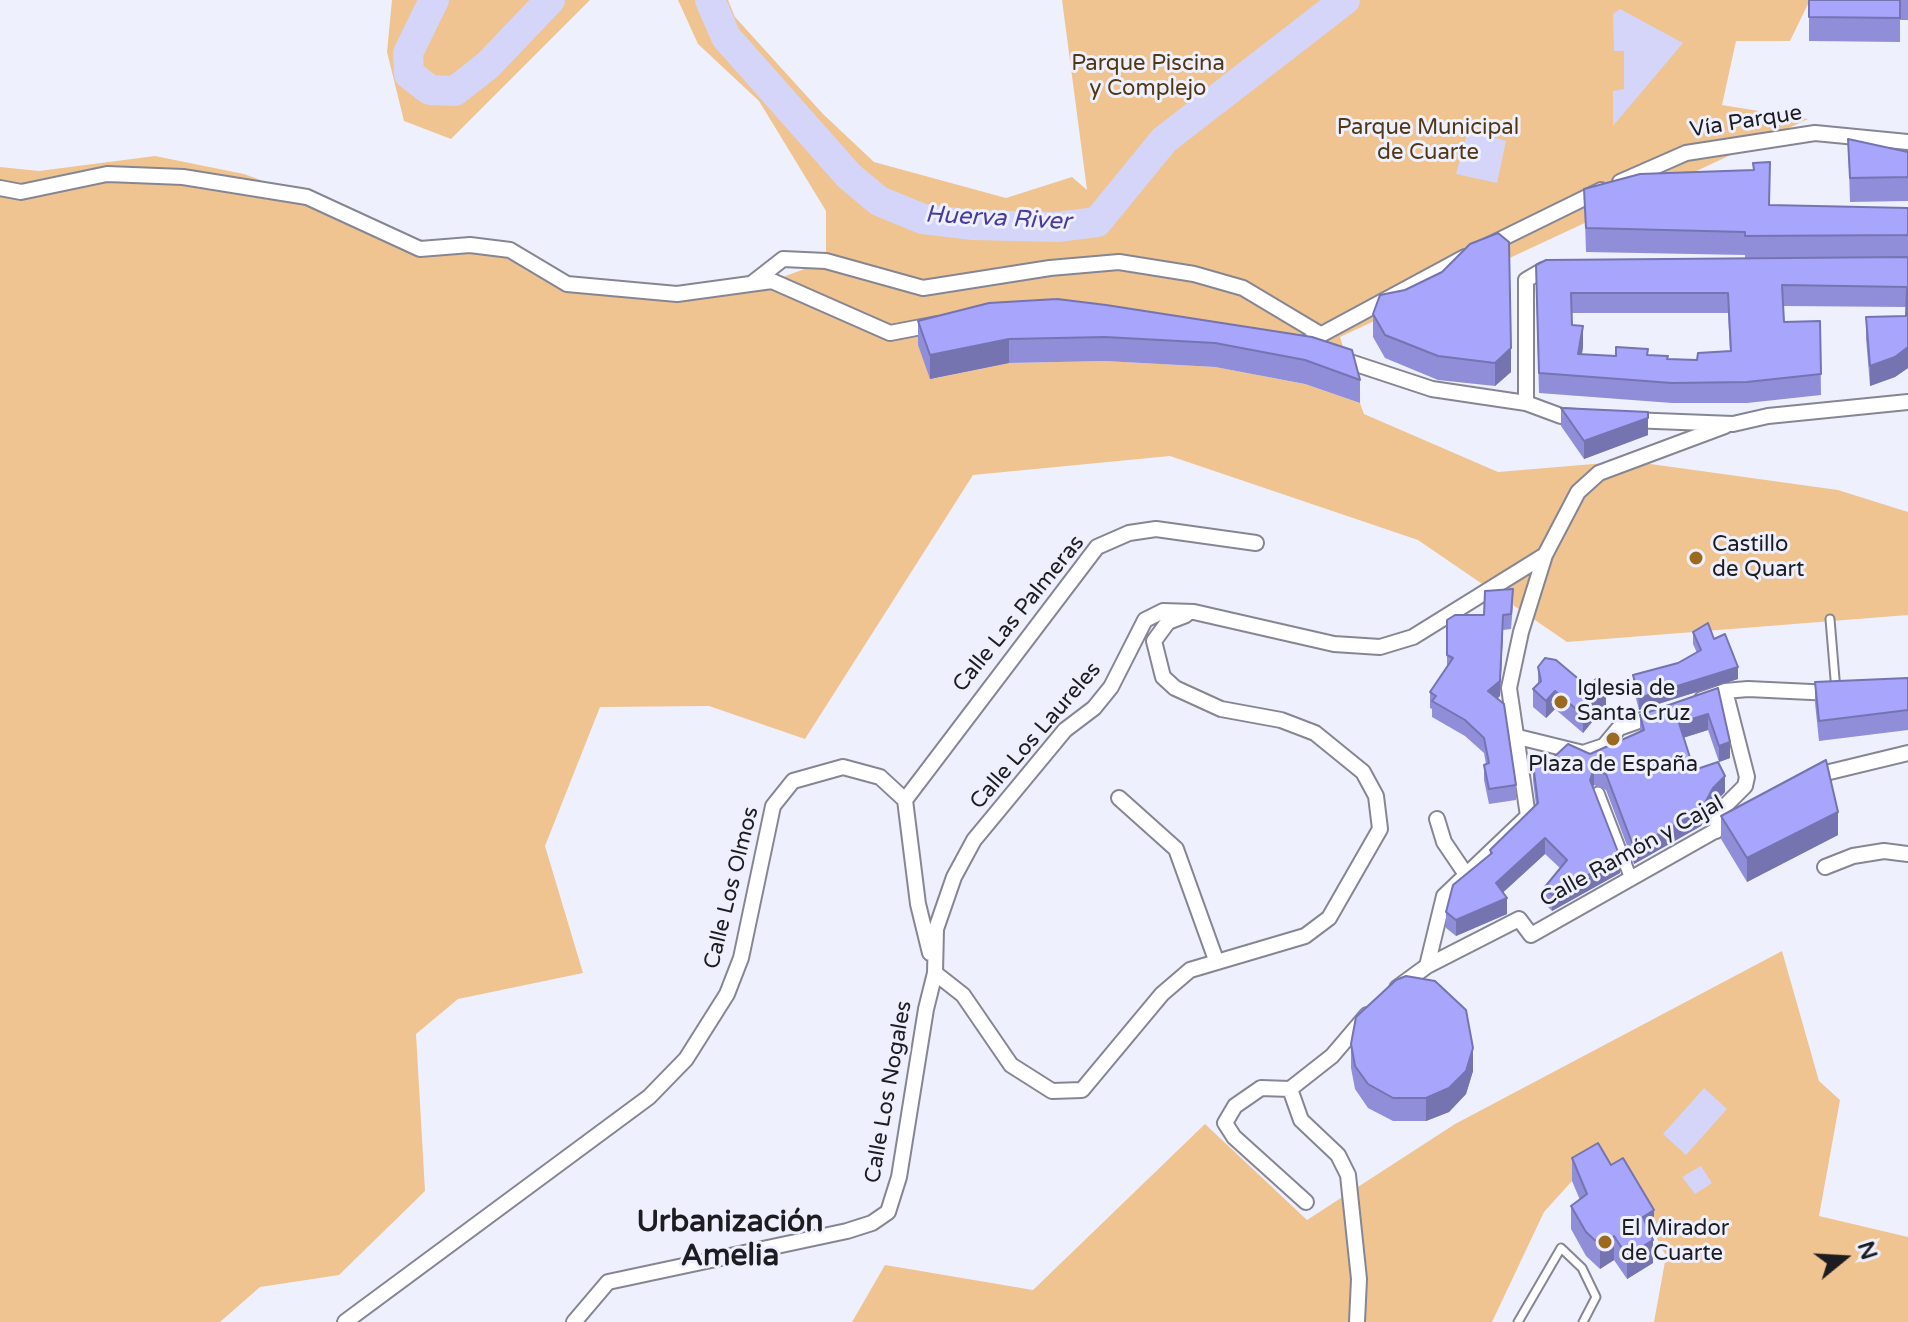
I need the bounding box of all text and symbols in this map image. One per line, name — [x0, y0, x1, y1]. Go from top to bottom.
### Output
park label: Parque Piscina y Complejo — [1071, 51, 1225, 102]
street label: Vía Parque — [1688, 100, 1804, 144]
park label: Parque Municipal de Cuarte — [1337, 115, 1519, 166]
water label: Huerva River — [924, 201, 1072, 237]
street label: Calle Las Palmeras — [948, 530, 1090, 698]
place label: Castillo de Quart — [1712, 532, 1804, 584]
marker: Castillo de Quart — [1687, 549, 1705, 567]
street label: Calle Los Laureles — [965, 657, 1107, 815]
place label: Iglesia de Santa Cruz — [1577, 676, 1690, 728]
marker: Iglesia de Santa Cruz — [1552, 693, 1570, 711]
marker: Plaza de España — [1604, 730, 1622, 748]
place label: Plaza de España — [1528, 752, 1698, 778]
street label: Calle Ramón y Cajal — [1535, 790, 1729, 914]
street label: Calle Los Olmos — [699, 804, 765, 972]
street label: Calle Los Nogales — [860, 999, 918, 1185]
district label: Urbanización Amelia — [637, 1205, 823, 1276]
place label: El Mirador de Cuarte — [1621, 1216, 1729, 1268]
north arrow — [1804, 1218, 1884, 1298]
marker: El Mirador de Cuarte — [1596, 1233, 1614, 1251]
text: N — [1852, 1238, 1882, 1263]

